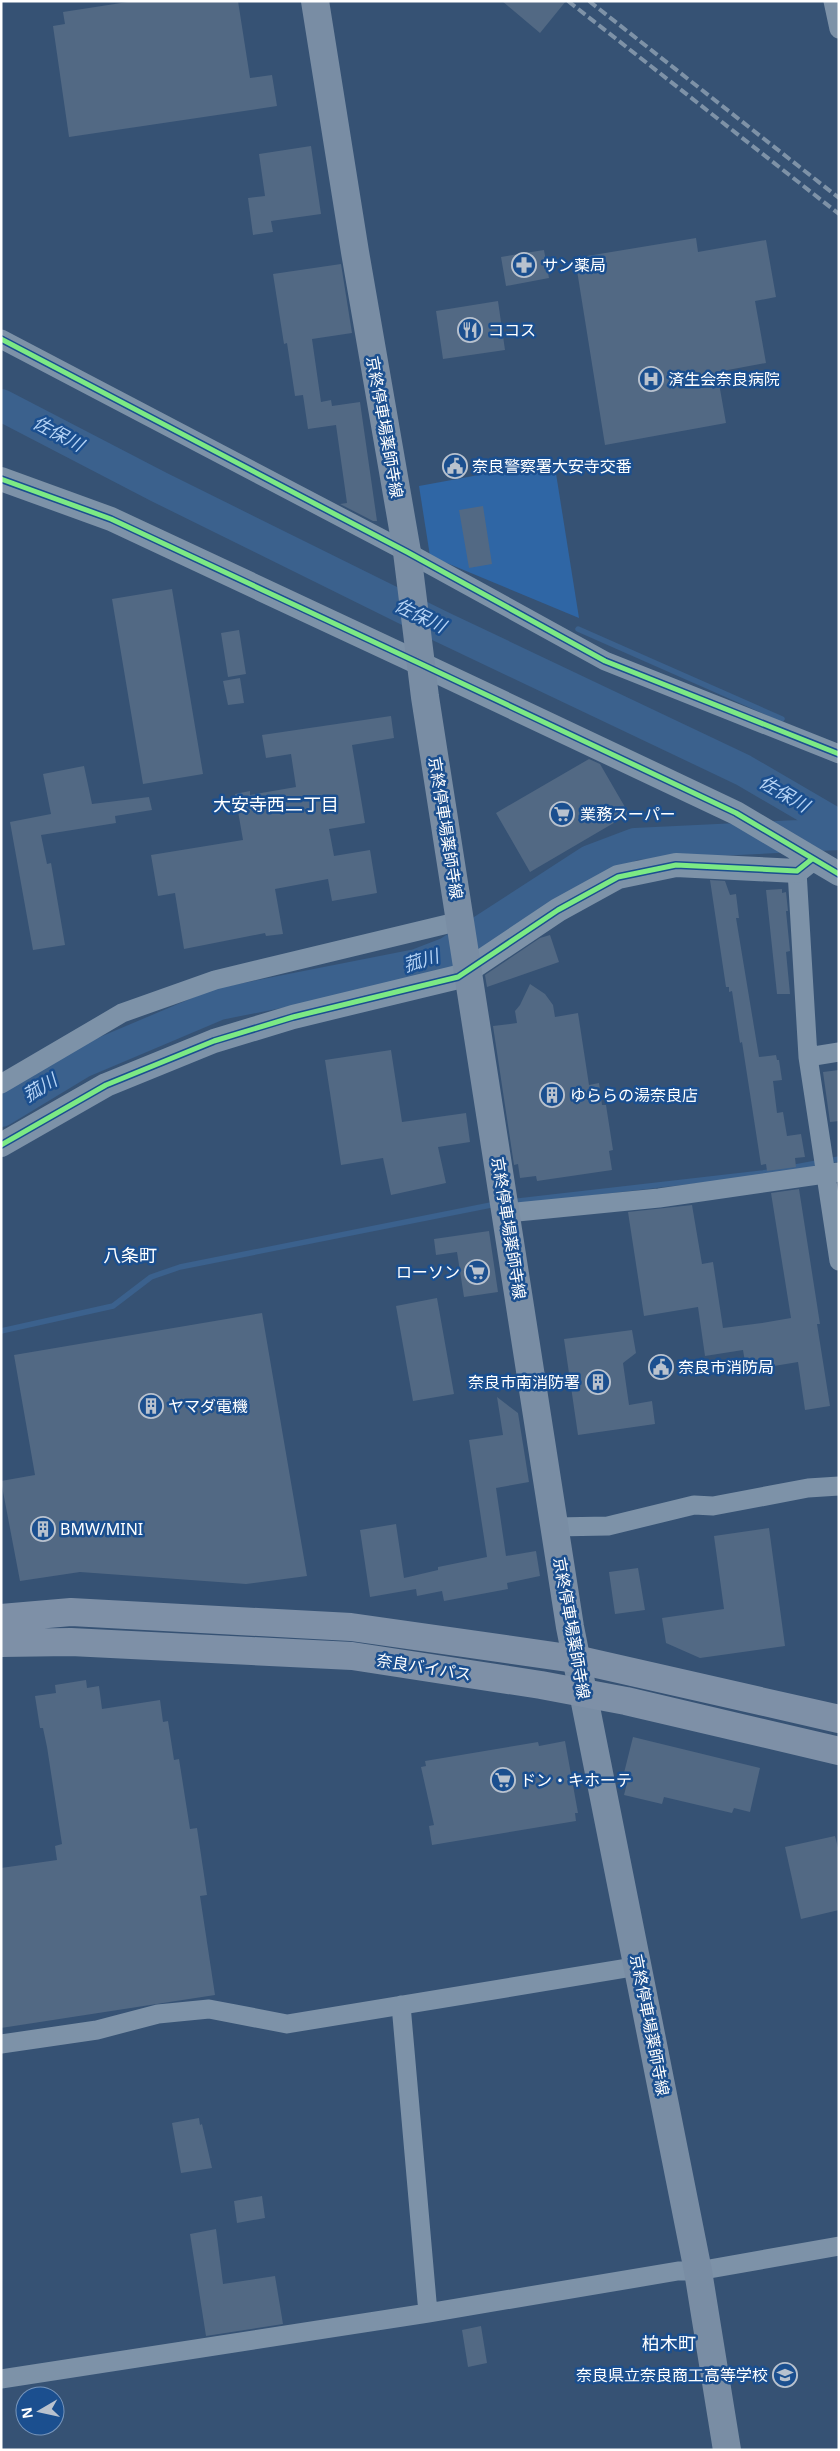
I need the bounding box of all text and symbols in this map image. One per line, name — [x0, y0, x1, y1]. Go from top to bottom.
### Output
pharmacy icon: サン薬局 — [511, 252, 537, 278]
place label: サン薬局 — [542, 254, 606, 276]
restaurant icon: ココス — [457, 317, 483, 343]
place label: ココス — [488, 319, 536, 341]
street label: 京終停車場薬師寺線 — [362, 354, 408, 500]
hospital icon: 済生会奈良病院 — [638, 366, 664, 392]
place label: 済生会奈良病院 — [668, 368, 780, 390]
water label: 佐保川 — [29, 410, 90, 457]
public building icon: 奈良警察署大安寺交番 — [442, 453, 468, 479]
place label: 奈良警察署大安寺交番 — [472, 455, 632, 477]
water label: 佐保川 — [391, 592, 452, 639]
street label: 京終停車場薬師寺線 — [424, 755, 468, 901]
water label: 佐保川 — [755, 769, 816, 818]
district label: 大安寺西二丁目 — [213, 792, 339, 816]
supermarket icon: 業務スーパー — [549, 801, 575, 827]
place label: 業務スーパー — [580, 803, 676, 825]
water label: 菰川 — [400, 943, 443, 977]
water label: 菰川 — [18, 1067, 63, 1107]
building icon: ゆららの湯奈良店 — [539, 1082, 565, 1108]
place label: ゆららの湯奈良店 — [570, 1084, 698, 1106]
street label: 京終停車場薬師寺線 — [487, 1155, 531, 1301]
district label: 八条町 — [103, 1243, 157, 1267]
supermarket icon: ローソン — [464, 1259, 490, 1285]
place label: ローソン — [396, 1261, 460, 1283]
public building icon: 奈良市消防局 — [648, 1354, 674, 1380]
place label: 奈良市消防局 — [678, 1356, 774, 1378]
building icon: 奈良市南消防署 — [585, 1369, 611, 1395]
place label: 奈良市南消防署 — [468, 1371, 580, 1393]
building icon: ヤマダ電機 — [138, 1393, 164, 1419]
place label: ヤマダ電機 — [168, 1395, 248, 1417]
building icon: BMW/MINI — [30, 1516, 56, 1542]
place label: BMW/MINI — [60, 1518, 143, 1540]
street label: 京終停車場薬師寺線 — [549, 1555, 595, 1701]
street label: 奈良バイパス — [375, 1649, 473, 1685]
supermarket icon: ドン・キホーテ — [490, 1767, 516, 1793]
place label: ドン・キホーテ — [520, 1769, 632, 1791]
street label: 京終停車場薬師寺線 — [625, 1952, 675, 2098]
district label: 柏木町 — [642, 2331, 696, 2355]
school or university icon: 奈良県立奈良商工高等学校 — [772, 2362, 798, 2388]
place label: 奈良県立奈良商工高等学校 — [576, 2364, 768, 2386]
north arrow — [15, 2386, 65, 2436]
text: N — [16, 2406, 37, 2420]

